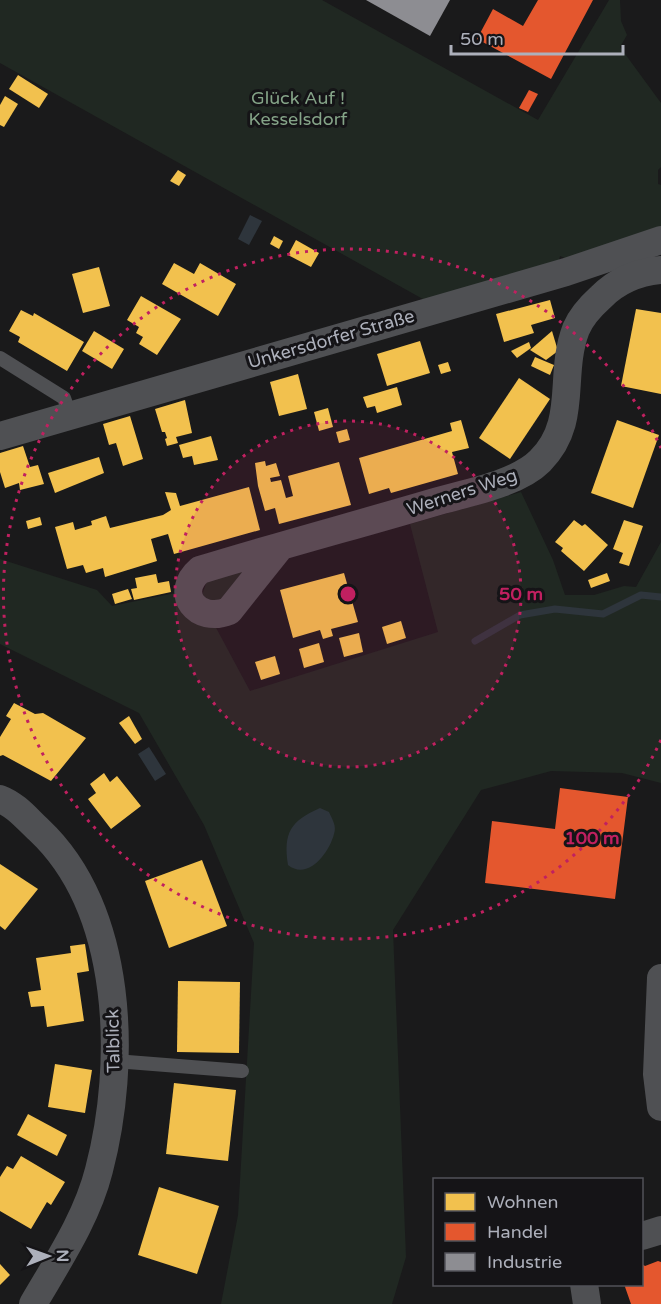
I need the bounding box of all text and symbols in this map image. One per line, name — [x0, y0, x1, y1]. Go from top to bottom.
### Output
scale bar — [451, 18, 624, 56]
text: 50 m — [460, 28, 504, 50]
park label: Glück Auf ! Kesselsdorf — [249, 87, 348, 130]
street label: Unkersdorfer Straße — [245, 305, 417, 373]
street label: Werners Weg — [404, 464, 520, 520]
text: 50 m — [499, 583, 543, 605]
centre of rings — [338, 584, 358, 604]
text: 100 m — [564, 827, 620, 849]
street label: Talblick — [101, 1009, 125, 1073]
legend — [433, 1178, 643, 1286]
text: Wohnen — [487, 1191, 558, 1213]
text: Handel — [487, 1221, 548, 1243]
north arrow — [18, 1226, 78, 1286]
text: N — [52, 1249, 72, 1262]
text: Industrie — [487, 1251, 562, 1273]

